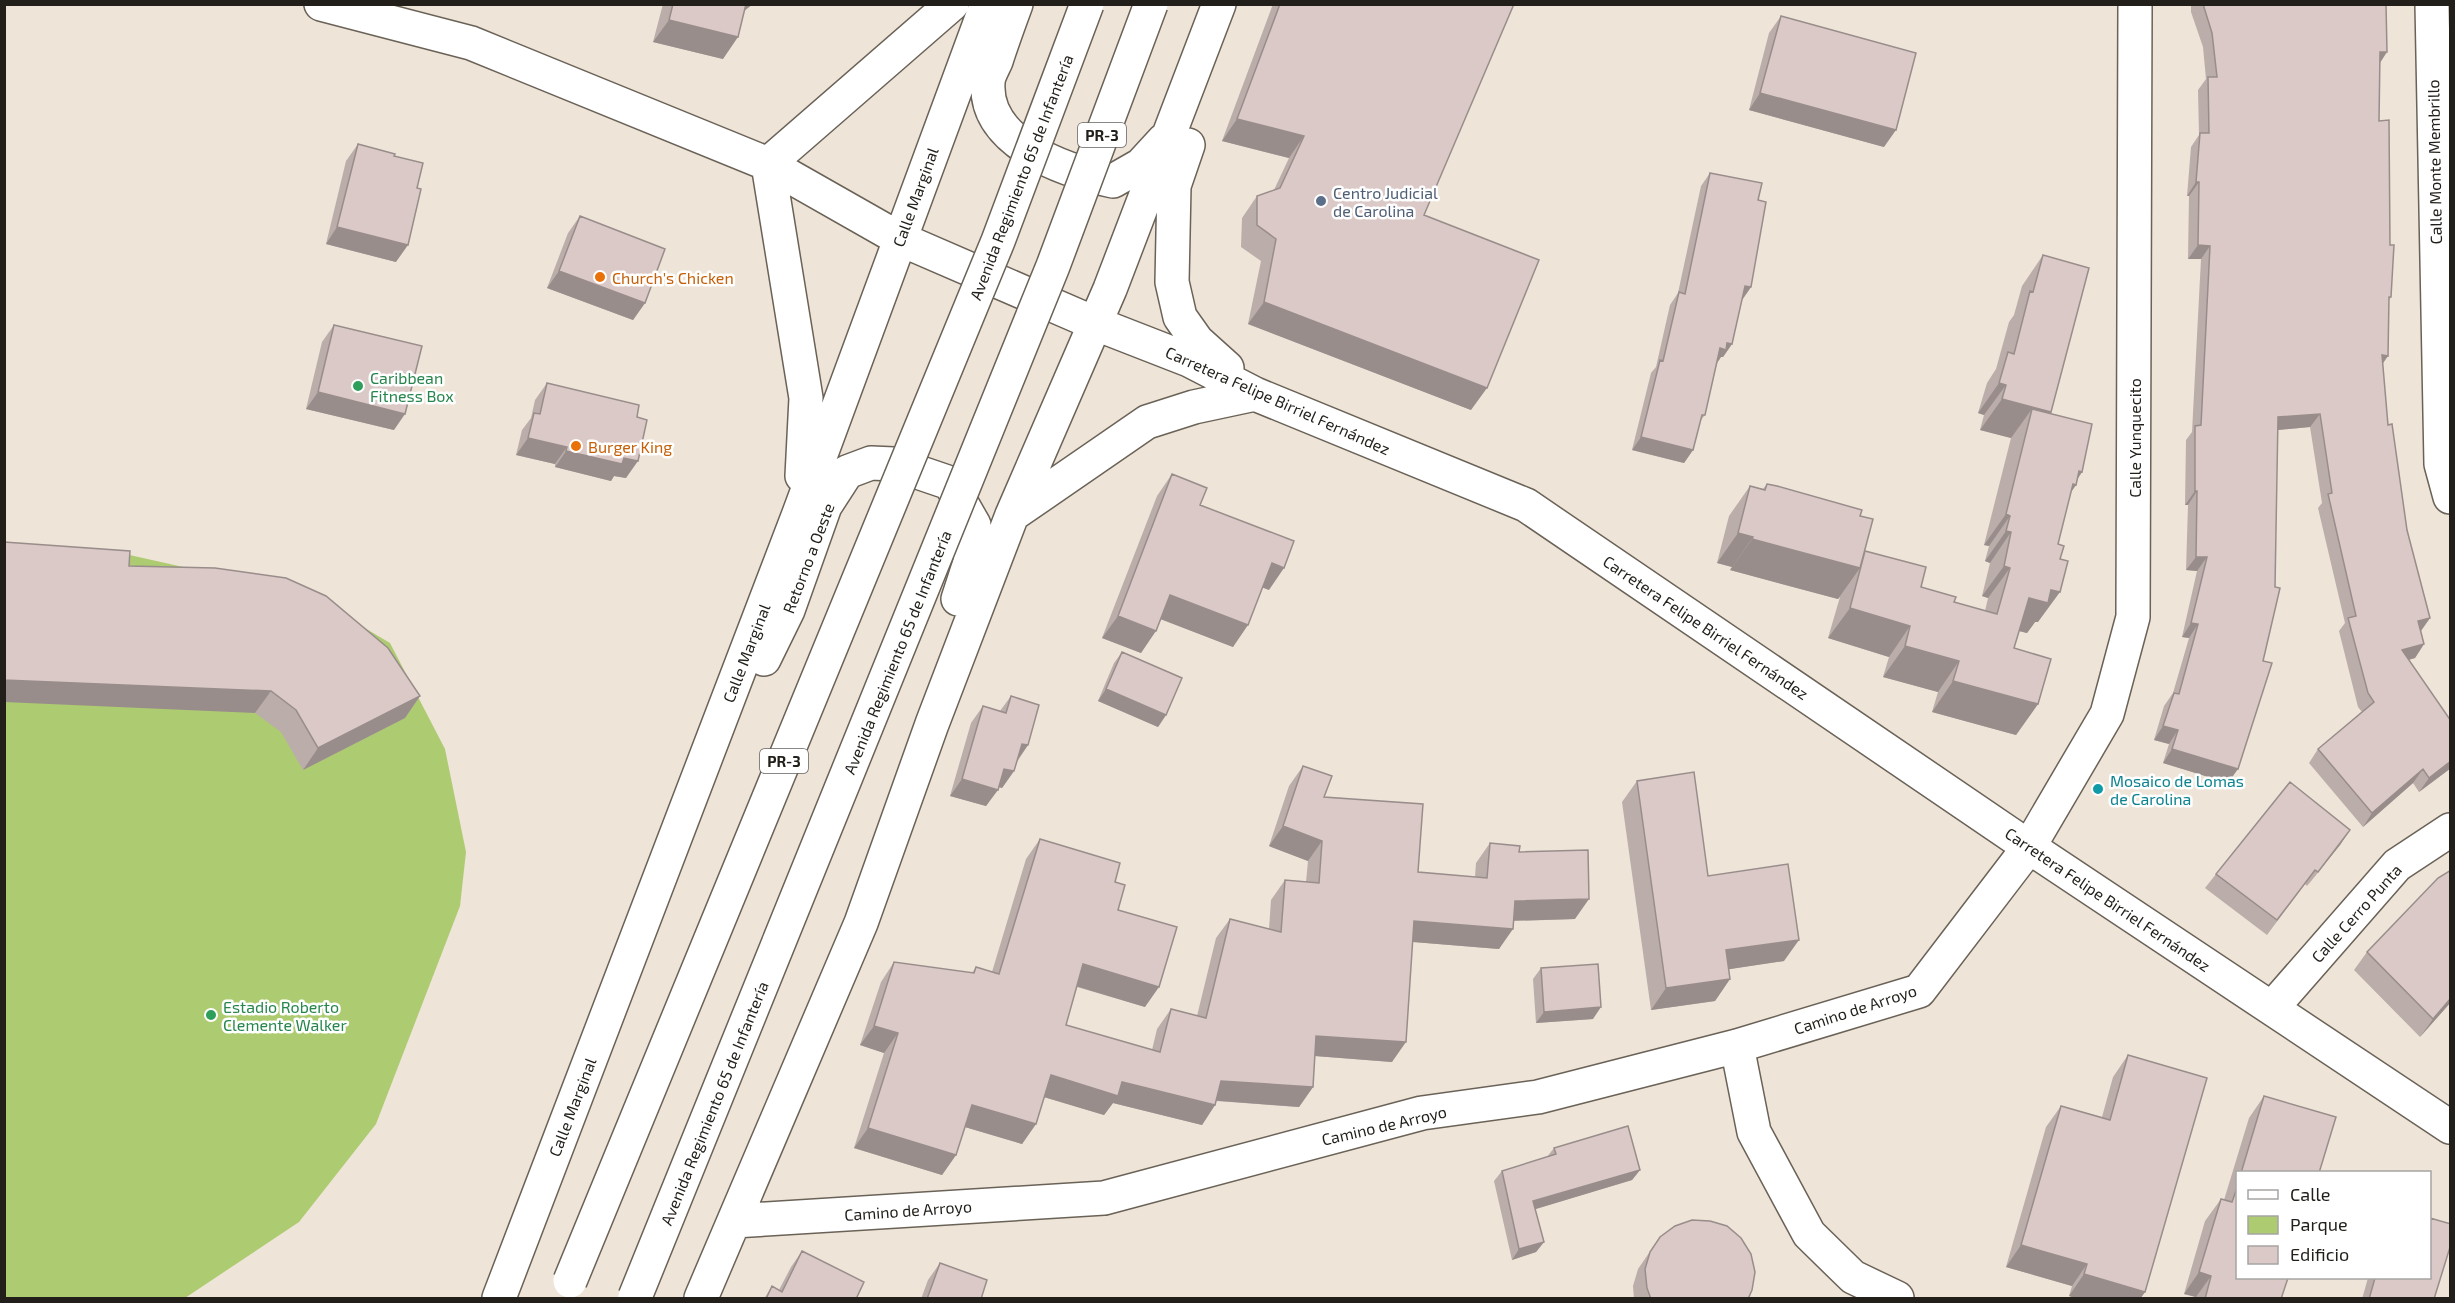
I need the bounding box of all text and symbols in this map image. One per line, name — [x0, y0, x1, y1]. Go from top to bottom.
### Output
street label: Avenida Regimiento 65 de Infantería — [965, 52, 1077, 302]
street label: Calle Monte Membrillo — [2423, 79, 2445, 245]
road number: PR-3 — [1078, 123, 1126, 147]
street label: Calle Marginal — [888, 144, 942, 249]
place label: Centro Judicial de Carolina — [1333, 183, 1438, 220]
marker: Centro Judicial de Carolina — [1314, 194, 1328, 208]
place label: Church's Chicken — [612, 268, 734, 287]
marker: Church's Chicken — [593, 270, 607, 284]
street label: Carretera Felipe Birriel Fernández — [1163, 342, 1393, 458]
place label: Caribbean Fitness Box — [370, 368, 454, 405]
street label: Calle Yunquecito — [2125, 378, 2144, 498]
marker: Caribbean Fitness Box — [351, 379, 365, 393]
place label: Burger King — [588, 437, 672, 456]
marker: Burger King — [569, 439, 583, 453]
street label: Retorno a Oeste — [778, 500, 838, 616]
street label: Avenida Regimiento 65 de Infantería — [839, 527, 955, 777]
street label: Carretera Felipe Birriel Fernández — [1600, 551, 1812, 703]
street label: Calle Marginal — [718, 601, 774, 705]
road number: PR-3 — [760, 749, 808, 773]
place label: Mosaico de Lomas de Carolina — [2110, 771, 2244, 808]
marker: Mosaico de Lomas de Carolina — [2091, 782, 2105, 796]
street label: Carretera Felipe Birriel Fernández — [2002, 823, 2214, 975]
street label: Calle Cerro Punta — [2307, 860, 2405, 966]
street label: Avenida Regimiento 65 de Infantería — [656, 978, 772, 1228]
street label: Camino de Arroyo — [1791, 980, 1919, 1038]
place label: Estadio Roberto Clemente Walker — [223, 997, 347, 1034]
marker: Estadio Roberto Clemente Walker — [204, 1008, 218, 1022]
street label: Calle Marginal — [544, 1055, 600, 1159]
street label: Camino de Arroyo — [1320, 1101, 1448, 1149]
legend — [2236, 1171, 2431, 1279]
text: Calle — [2290, 1183, 2331, 1205]
street label: Camino de Arroyo — [844, 1196, 972, 1224]
text: Parque — [2290, 1213, 2348, 1235]
text: Edificio — [2290, 1243, 2349, 1265]

